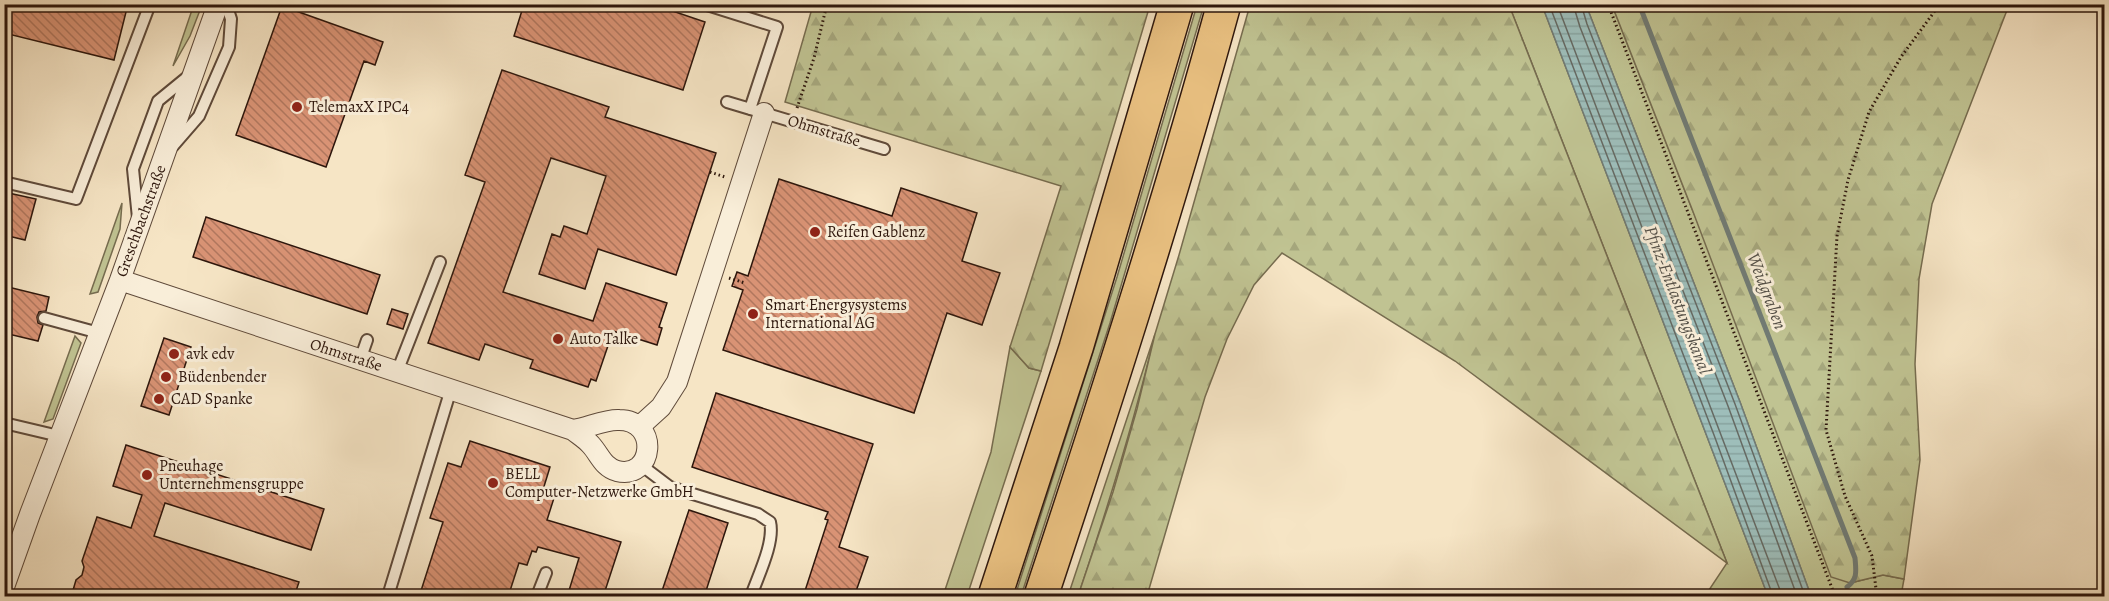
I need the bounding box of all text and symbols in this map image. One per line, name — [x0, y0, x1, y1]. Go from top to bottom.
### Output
place label: TelemaxX IPC4 — [309, 96, 409, 118]
marker: TelemaxX IPC4 — [290, 100, 304, 114]
street label: Ohmstraße — [785, 110, 863, 152]
street label: Greschbachstraße — [110, 162, 172, 280]
place label: Reifen Gablenz — [827, 221, 925, 243]
water label: Pfinz-Entlastungskanal — [1639, 222, 1718, 378]
marker: Reifen Gablenz — [808, 225, 822, 239]
water label: Weidgraben — [1741, 249, 1793, 333]
place label: Smart Energysystems International AG — [765, 294, 907, 334]
marker: Smart Energysystems International AG — [746, 307, 760, 321]
place label: Auto Talke — [569, 328, 638, 350]
marker: Auto Talke — [551, 332, 565, 346]
street label: Ohmstraße — [307, 333, 385, 377]
place label: avk edv — [186, 343, 235, 365]
marker: avk edv — [167, 347, 181, 361]
place label: Büdenbender — [178, 366, 267, 388]
marker: Büdenbender — [159, 370, 173, 384]
place label: CAD Spanke — [171, 388, 253, 410]
marker: CAD Spanke — [152, 392, 166, 406]
place label: Pneuhage Unternehmensgruppe — [159, 455, 304, 495]
place label: BELL Computer-Netzwerke GmbH — [505, 463, 694, 503]
marker: Pneuhage Unternehmensgruppe — [140, 468, 154, 482]
marker: BELL Computer-Netzwerke GmbH — [486, 476, 500, 490]

